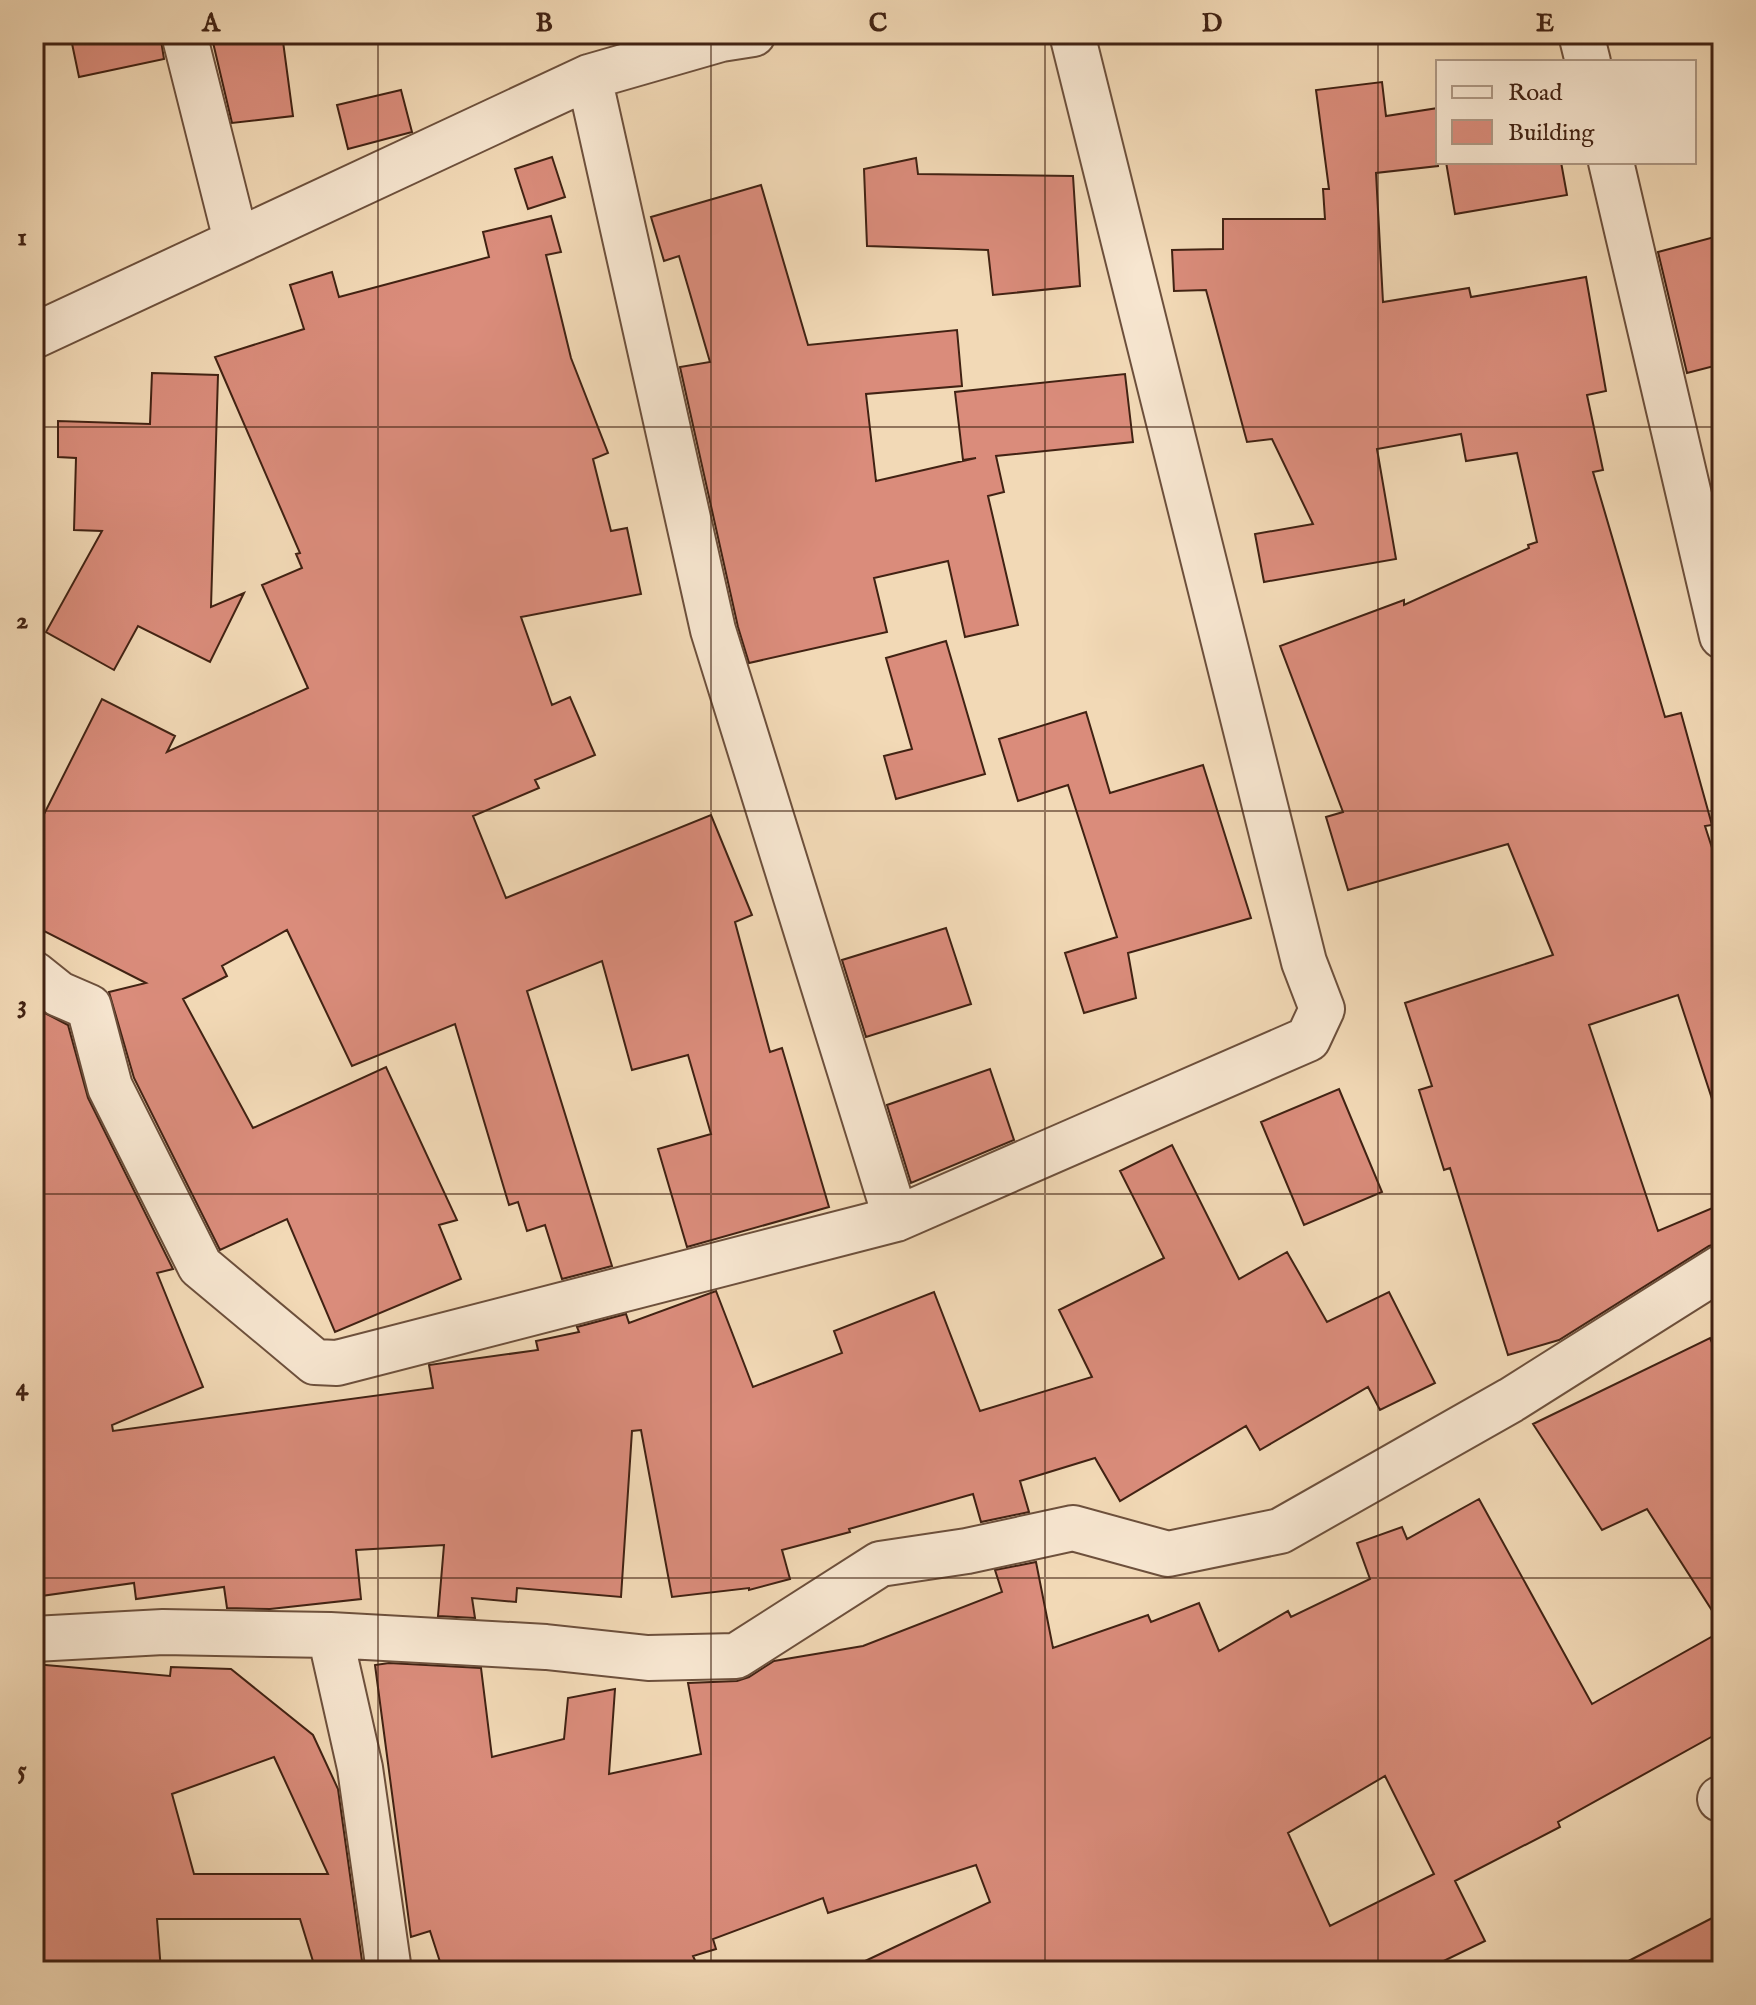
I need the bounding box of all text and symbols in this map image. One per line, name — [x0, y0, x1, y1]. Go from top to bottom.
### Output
text: A — [201, 7, 221, 40]
text: B — [535, 7, 553, 40]
text: C — [869, 7, 888, 40]
text: D — [1202, 7, 1223, 40]
text: E — [1536, 7, 1554, 40]
legend — [1436, 60, 1696, 164]
text: Road — [1508, 78, 1562, 109]
text: Building — [1508, 118, 1595, 149]
text: 1 — [17, 221, 27, 254]
text: 2 — [16, 604, 28, 637]
text: 3 — [17, 988, 27, 1021]
text: 4 — [16, 1371, 30, 1404]
text: 5 — [17, 1754, 27, 1787]

